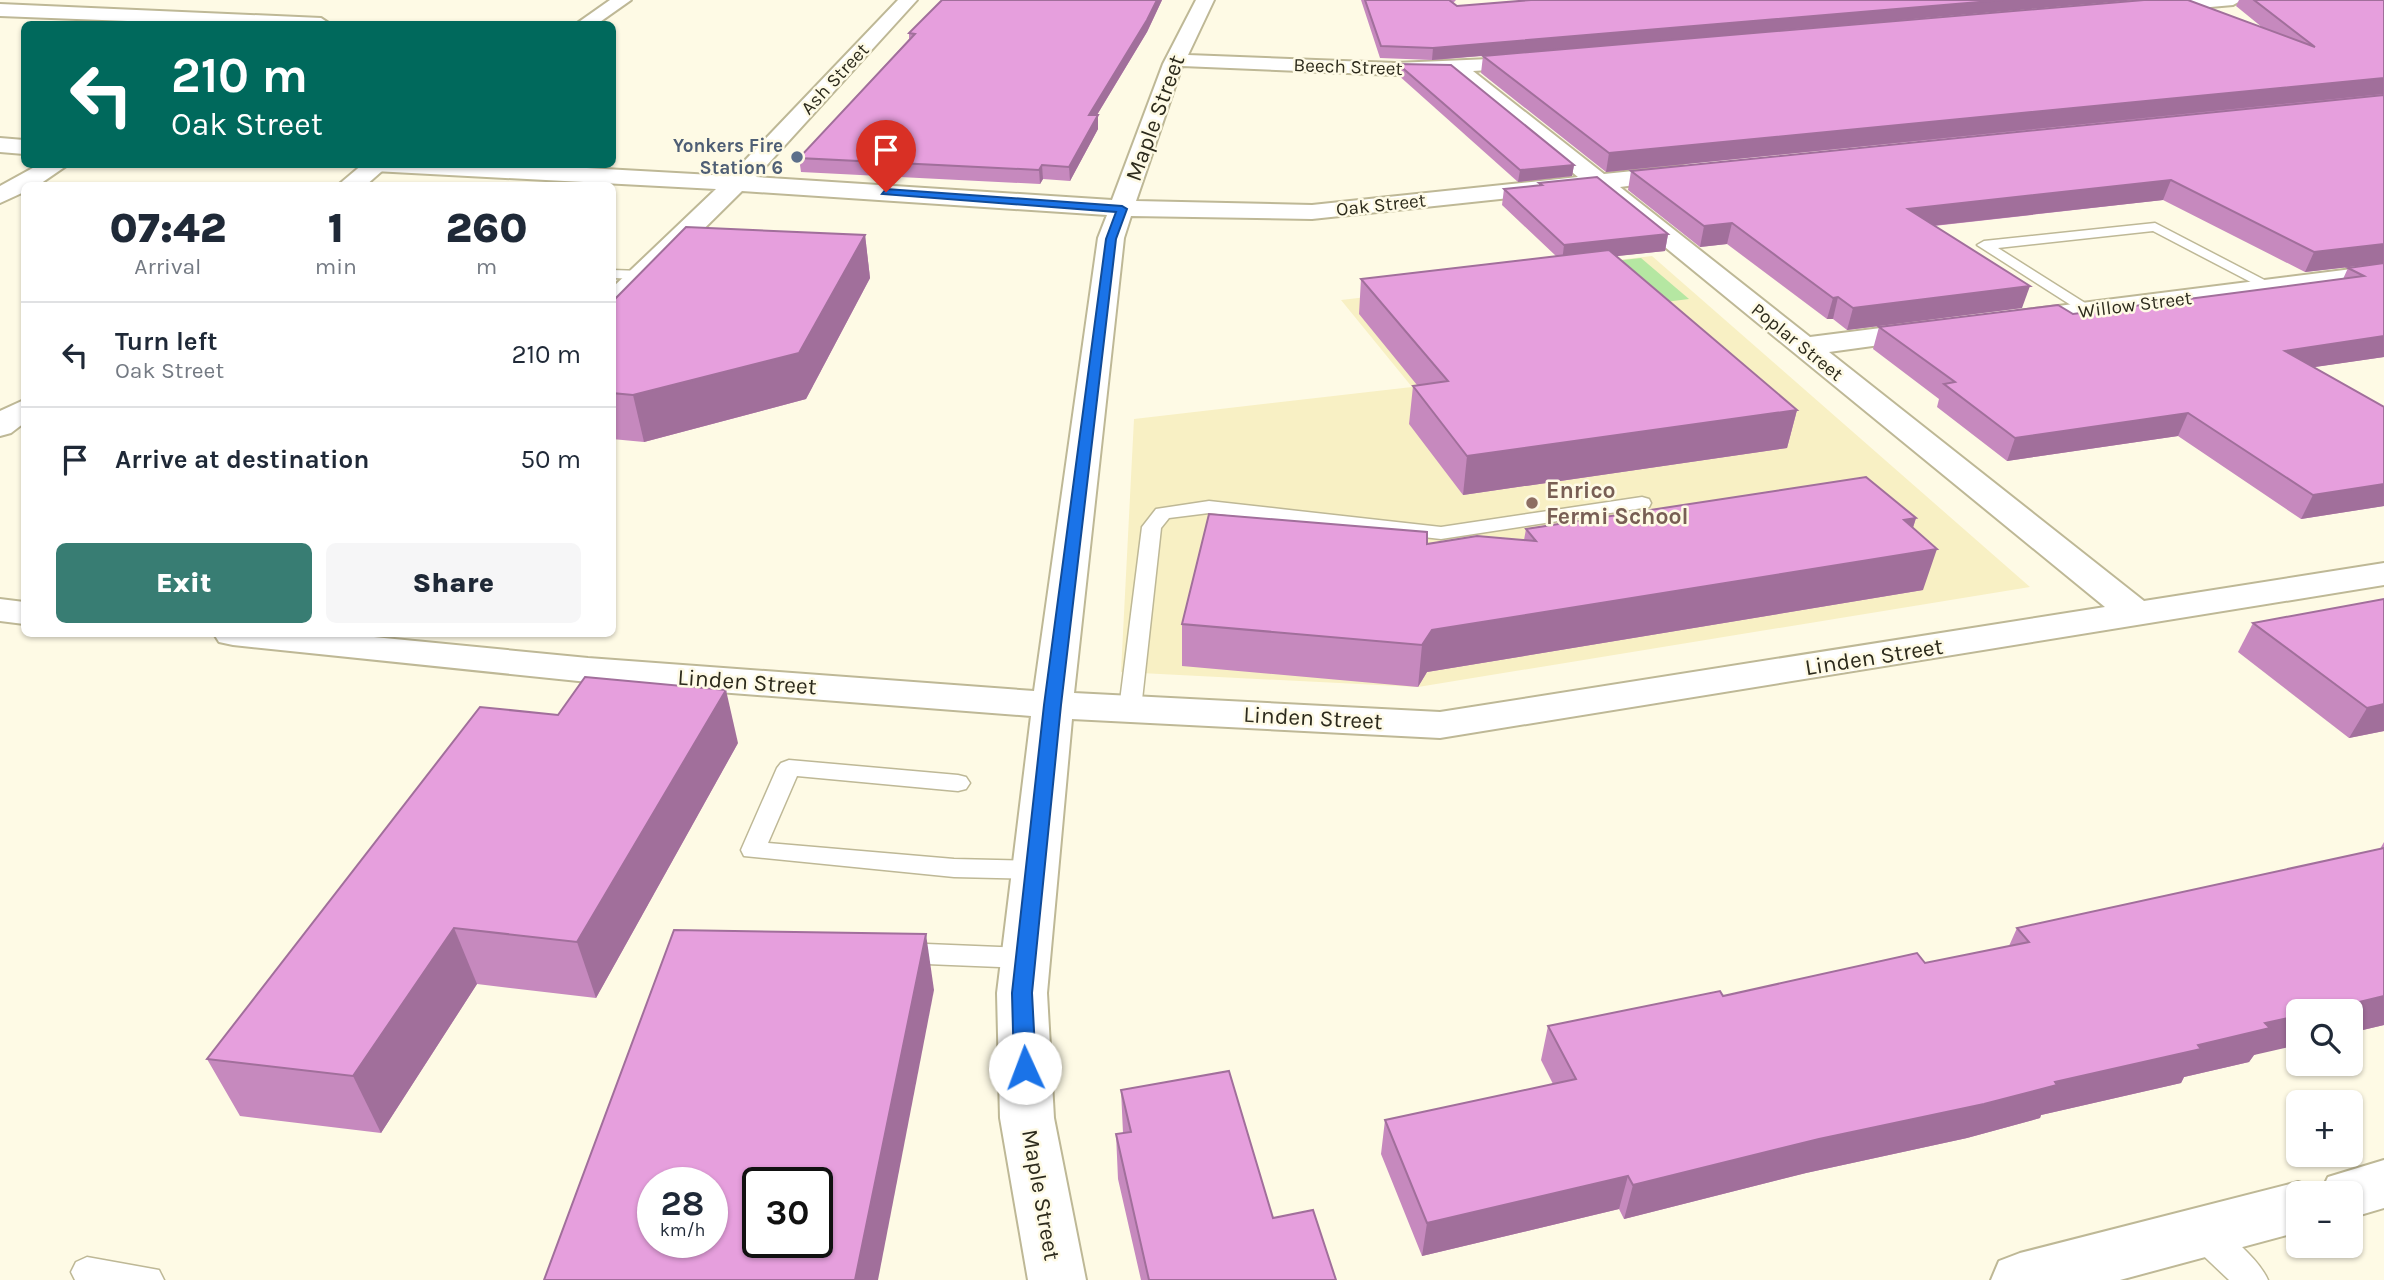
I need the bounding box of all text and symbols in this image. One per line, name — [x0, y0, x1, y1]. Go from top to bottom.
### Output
street label: Ash Street — [797, 39, 873, 119]
text: 210 m — [171, 47, 308, 104]
icon: left — [56, 49, 147, 140]
street label: Maple Street — [1120, 51, 1190, 185]
street label: Beech Street — [1293, 54, 1403, 80]
text: Oak Street — [171, 106, 323, 143]
pin — [856, 120, 916, 192]
icon: arrive — [867, 131, 905, 169]
place label: Yonkers Fire Station 6 — [673, 135, 783, 179]
marker: Yonkers Fire Station 6 — [789, 149, 805, 165]
street label: Oak Street — [1335, 189, 1427, 221]
text: 07:42 — [110, 203, 226, 253]
text: 1 — [328, 203, 344, 253]
text: 260 — [446, 203, 527, 253]
text: Arrival — [134, 253, 202, 280]
text: min — [315, 253, 357, 280]
text: m — [476, 253, 497, 280]
street label: Willow Street — [2077, 287, 2193, 323]
street label: Poplar Street — [1747, 298, 1847, 386]
text: Turn left — [115, 326, 217, 357]
icon: left — [56, 336, 94, 374]
text: 210 m — [511, 339, 581, 370]
text: Oak Street — [115, 357, 224, 384]
icon: arrive — [56, 441, 94, 479]
text: Arrive at destination — [115, 444, 369, 475]
text: 50 m — [520, 444, 581, 475]
place label: Enrico Fermi School — [1546, 477, 1688, 530]
marker: Enrico Fermi School — [1524, 495, 1540, 511]
button: Exit — [56, 543, 312, 623]
button: Share — [326, 543, 581, 623]
street label: Linden Street — [1803, 633, 1945, 681]
street label: Linden Street — [677, 664, 818, 700]
street label: Linden Street — [1243, 701, 1384, 735]
map controls — [2286, 999, 2363, 1258]
button: search — [2286, 999, 2363, 1076]
position arrow — [988, 1031, 1062, 1105]
button: + — [2286, 1090, 2363, 1167]
street label: Maple Street — [1016, 1127, 1066, 1263]
speed limit sign: 30 — [742, 1167, 833, 1258]
button: − — [2286, 1181, 2363, 1258]
text: 28 — [661, 1183, 704, 1224]
text: km/h — [660, 1219, 705, 1241]

